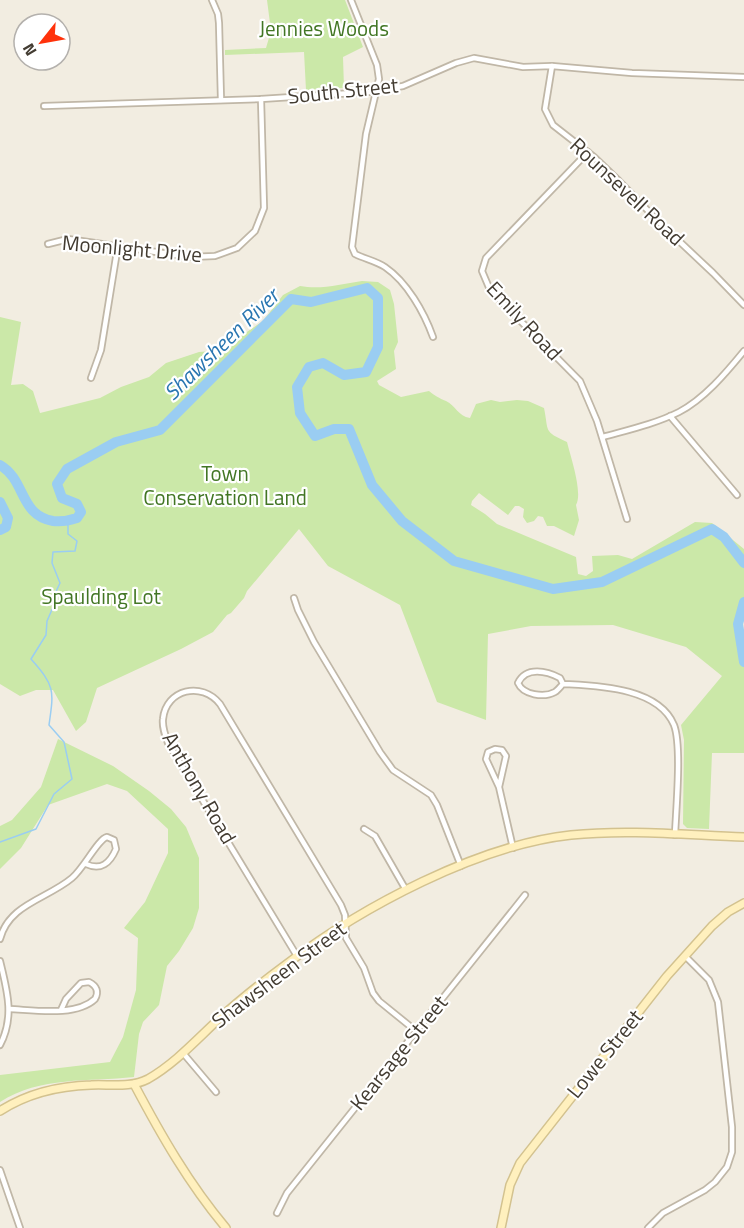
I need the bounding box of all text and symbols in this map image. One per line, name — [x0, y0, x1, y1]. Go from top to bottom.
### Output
north arrow — [12, 12, 72, 72]
park label: Jennies Woods — [259, 12, 389, 44]
text: N — [16, 39, 42, 61]
street label: South Street — [286, 68, 400, 112]
street label: Rounsevell Road — [563, 130, 692, 253]
street label: Moonlight Drive — [61, 226, 203, 270]
street label: Emily Road — [479, 273, 570, 367]
water label: Shawsheen River — [156, 278, 289, 408]
park label: Town Conservation Land — [143, 457, 307, 513]
park label: Spaulding Lot — [41, 580, 161, 612]
street label: Anthony Road — [155, 725, 245, 850]
street label: Shawsheen Street — [204, 912, 353, 1036]
street label: Kearsage Street — [342, 987, 455, 1117]
street label: Lowe Street — [558, 1002, 650, 1105]

